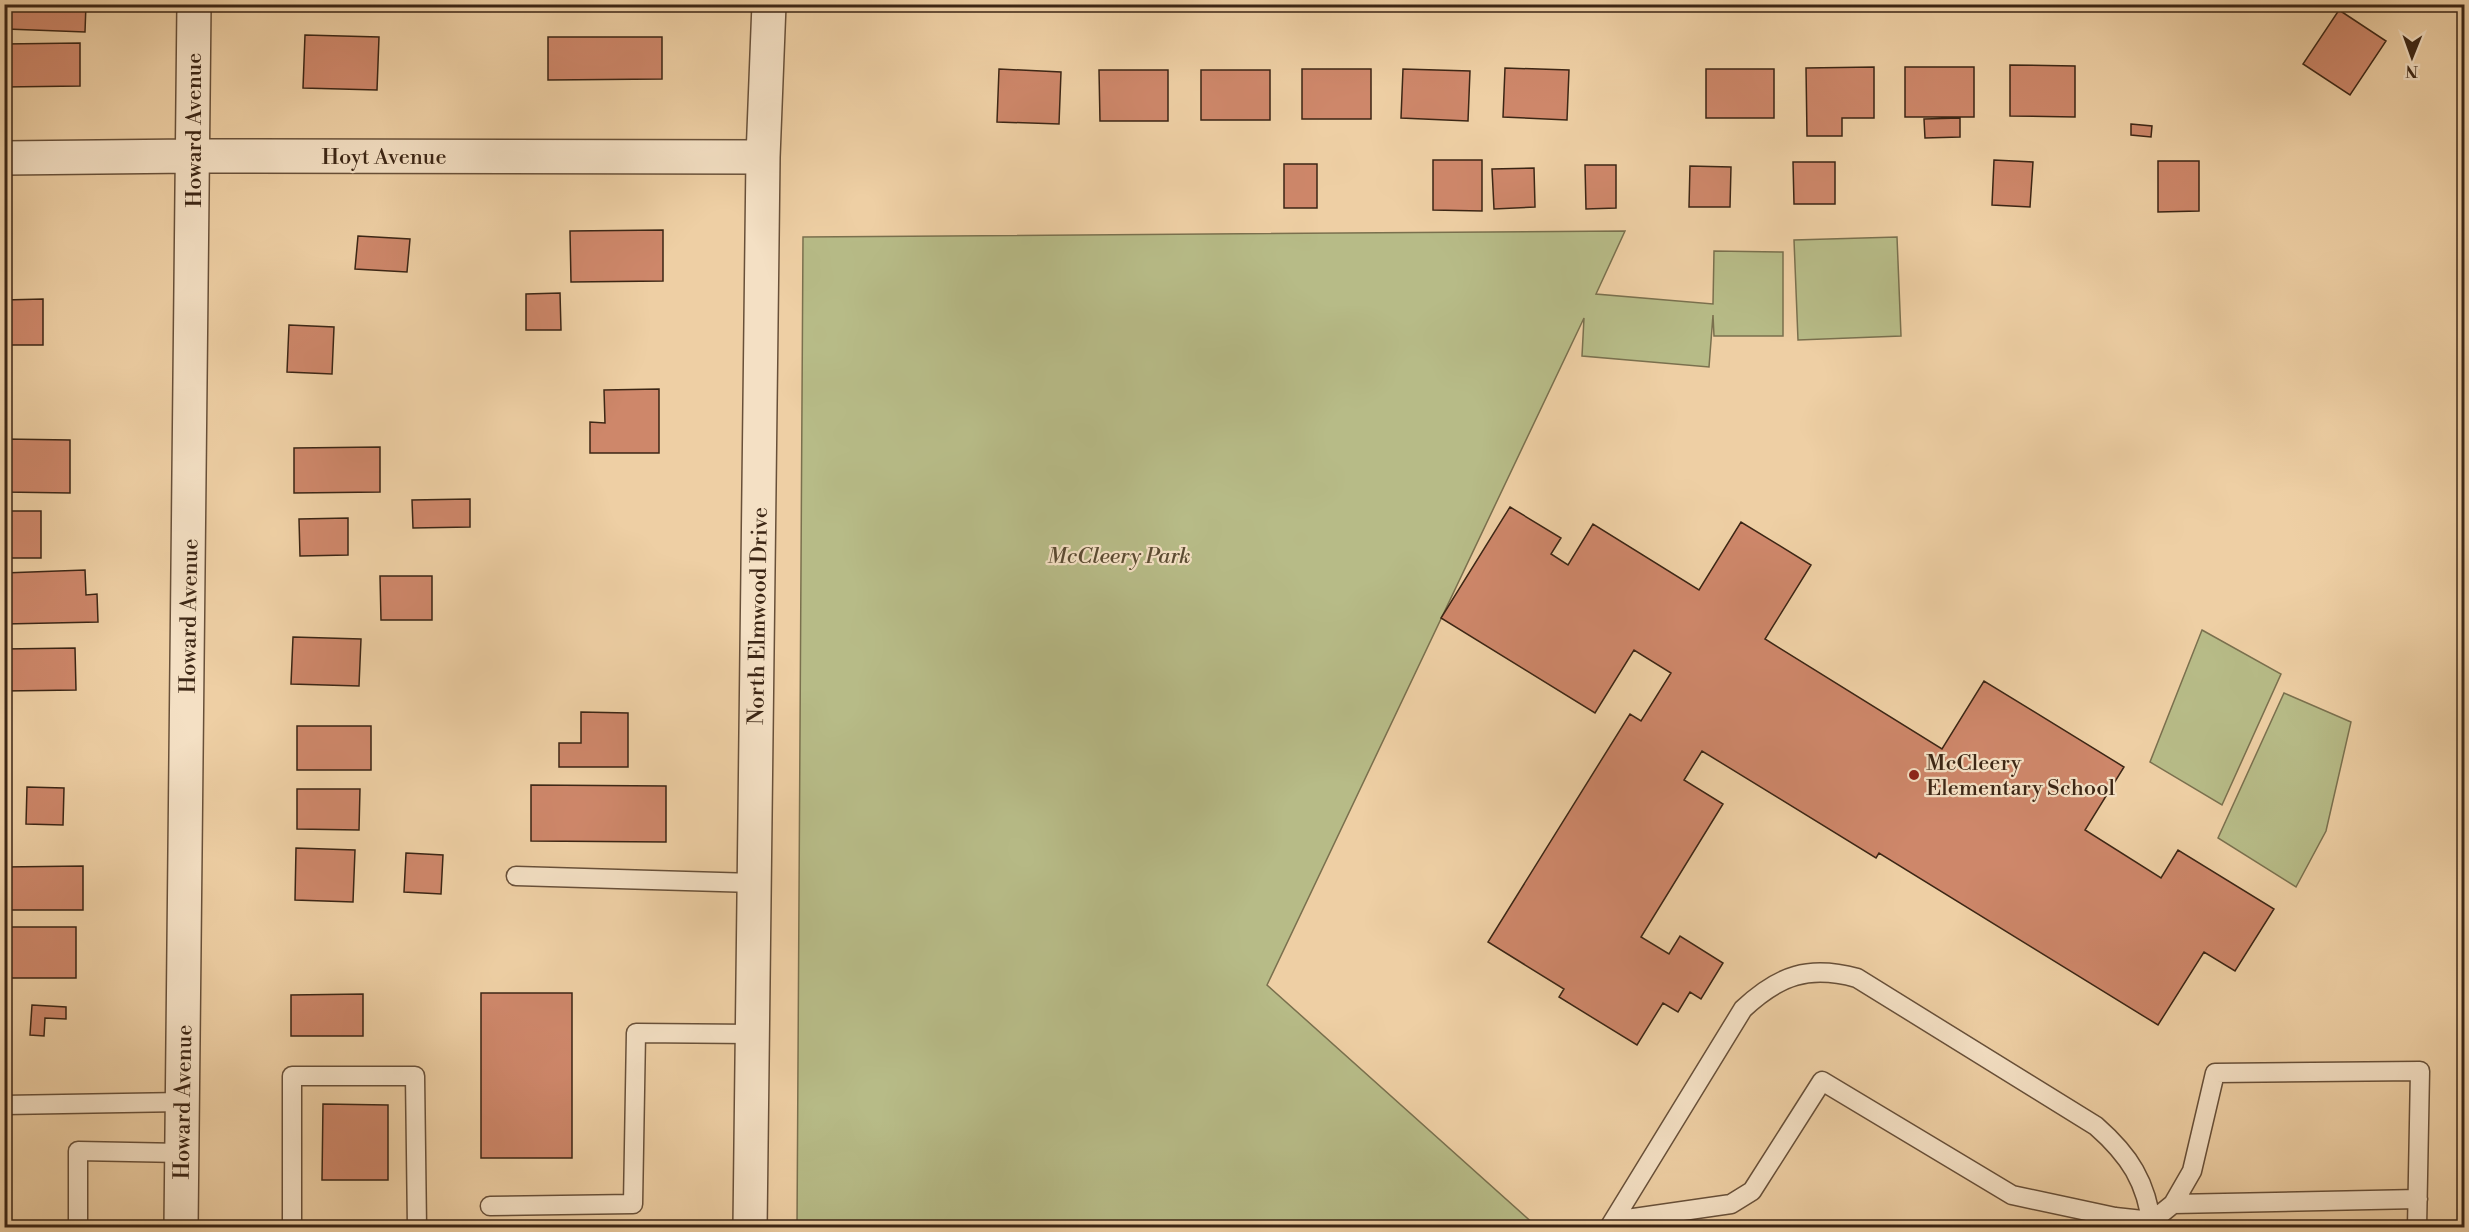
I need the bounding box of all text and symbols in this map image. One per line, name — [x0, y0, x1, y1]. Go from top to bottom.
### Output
north arrow — [2382, 27, 2442, 87]
street label: Howard Avenue — [181, 53, 208, 207]
text: N — [2405, 61, 2418, 81]
street label: Hoyt Avenue — [321, 144, 447, 171]
street label: North Elmwood Drive — [743, 507, 774, 725]
street label: Howard Avenue — [175, 538, 204, 694]
park label: McCleery Park — [1047, 543, 1191, 570]
place label: McCleery Elementary School — [1926, 750, 2116, 802]
marker: McCleery Elementary School — [1907, 768, 1921, 782]
street label: Howard Avenue — [169, 1024, 198, 1180]

